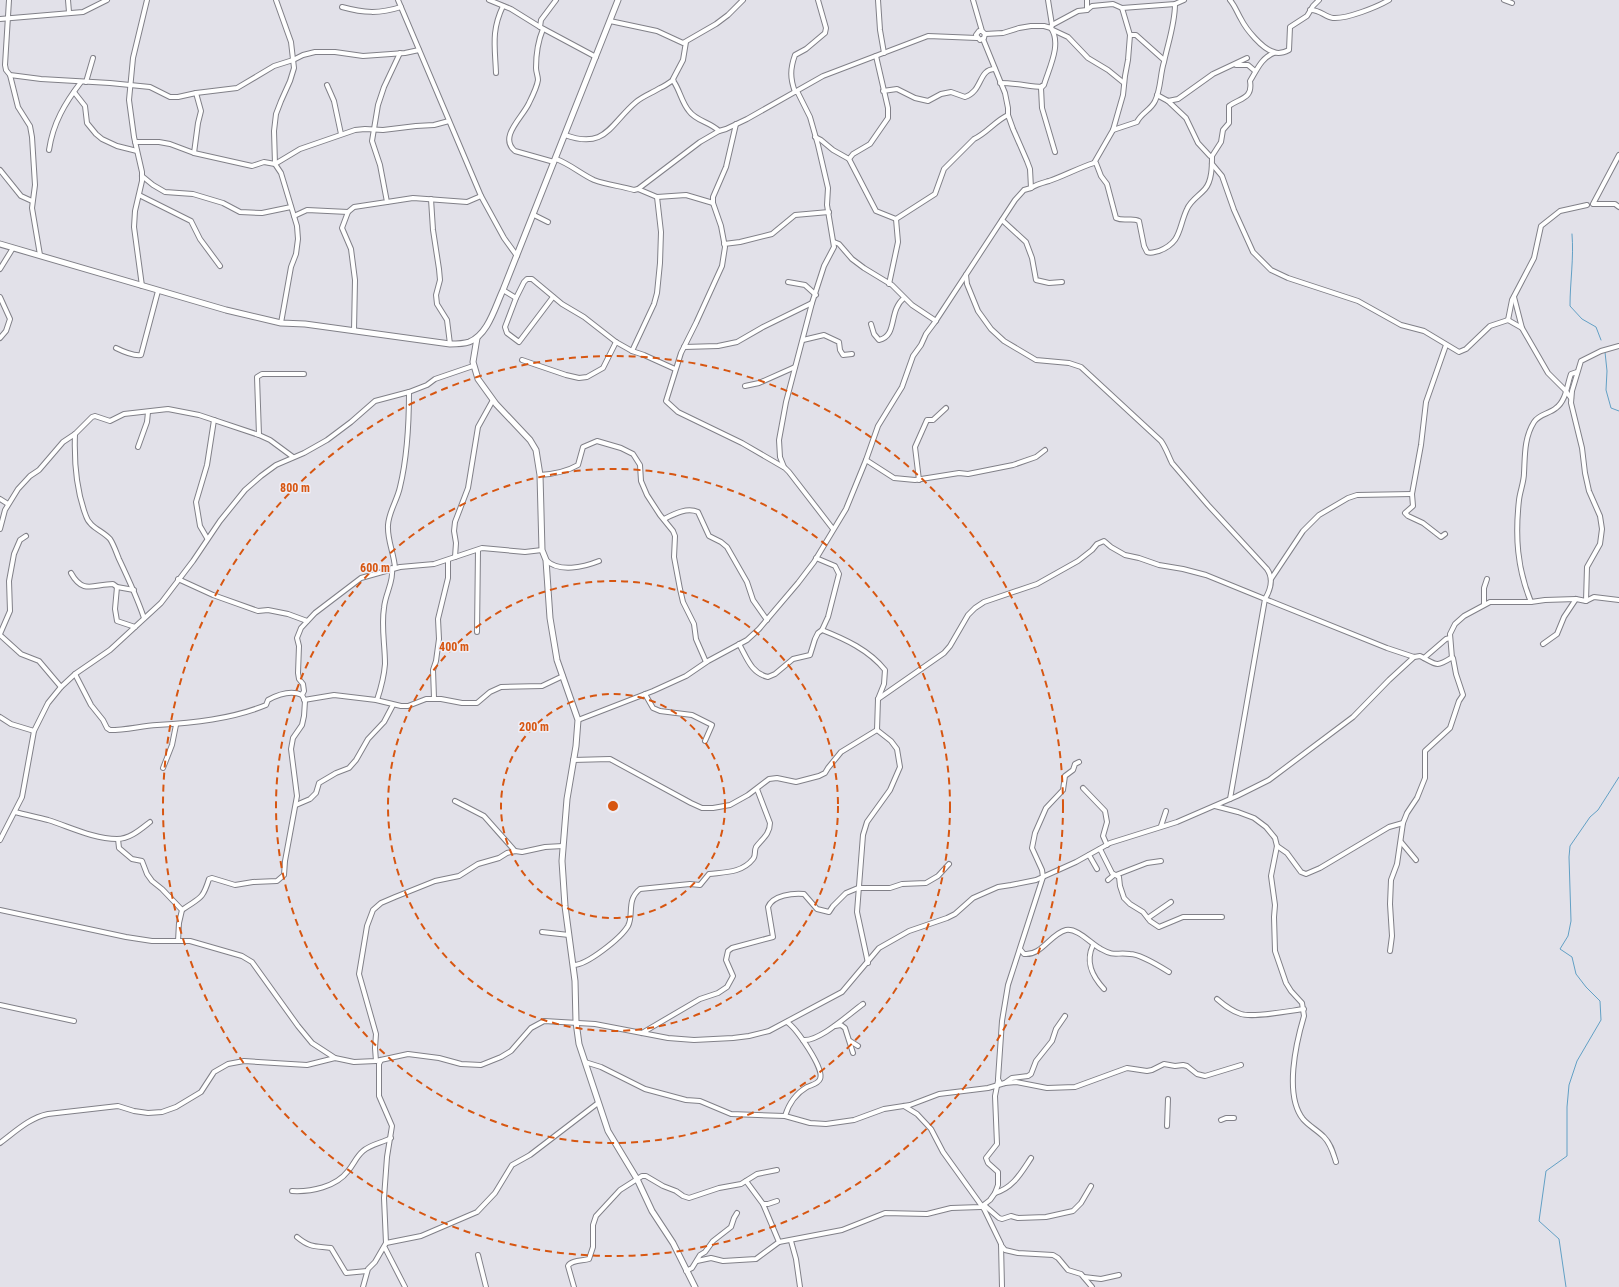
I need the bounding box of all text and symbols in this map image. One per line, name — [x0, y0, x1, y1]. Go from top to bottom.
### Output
text: 800 m — [280, 481, 310, 495]
text: 600 m — [360, 561, 390, 575]
text: 400 m — [439, 640, 469, 654]
text: 200 m — [519, 720, 549, 734]
centre of rings — [606, 799, 620, 813]

